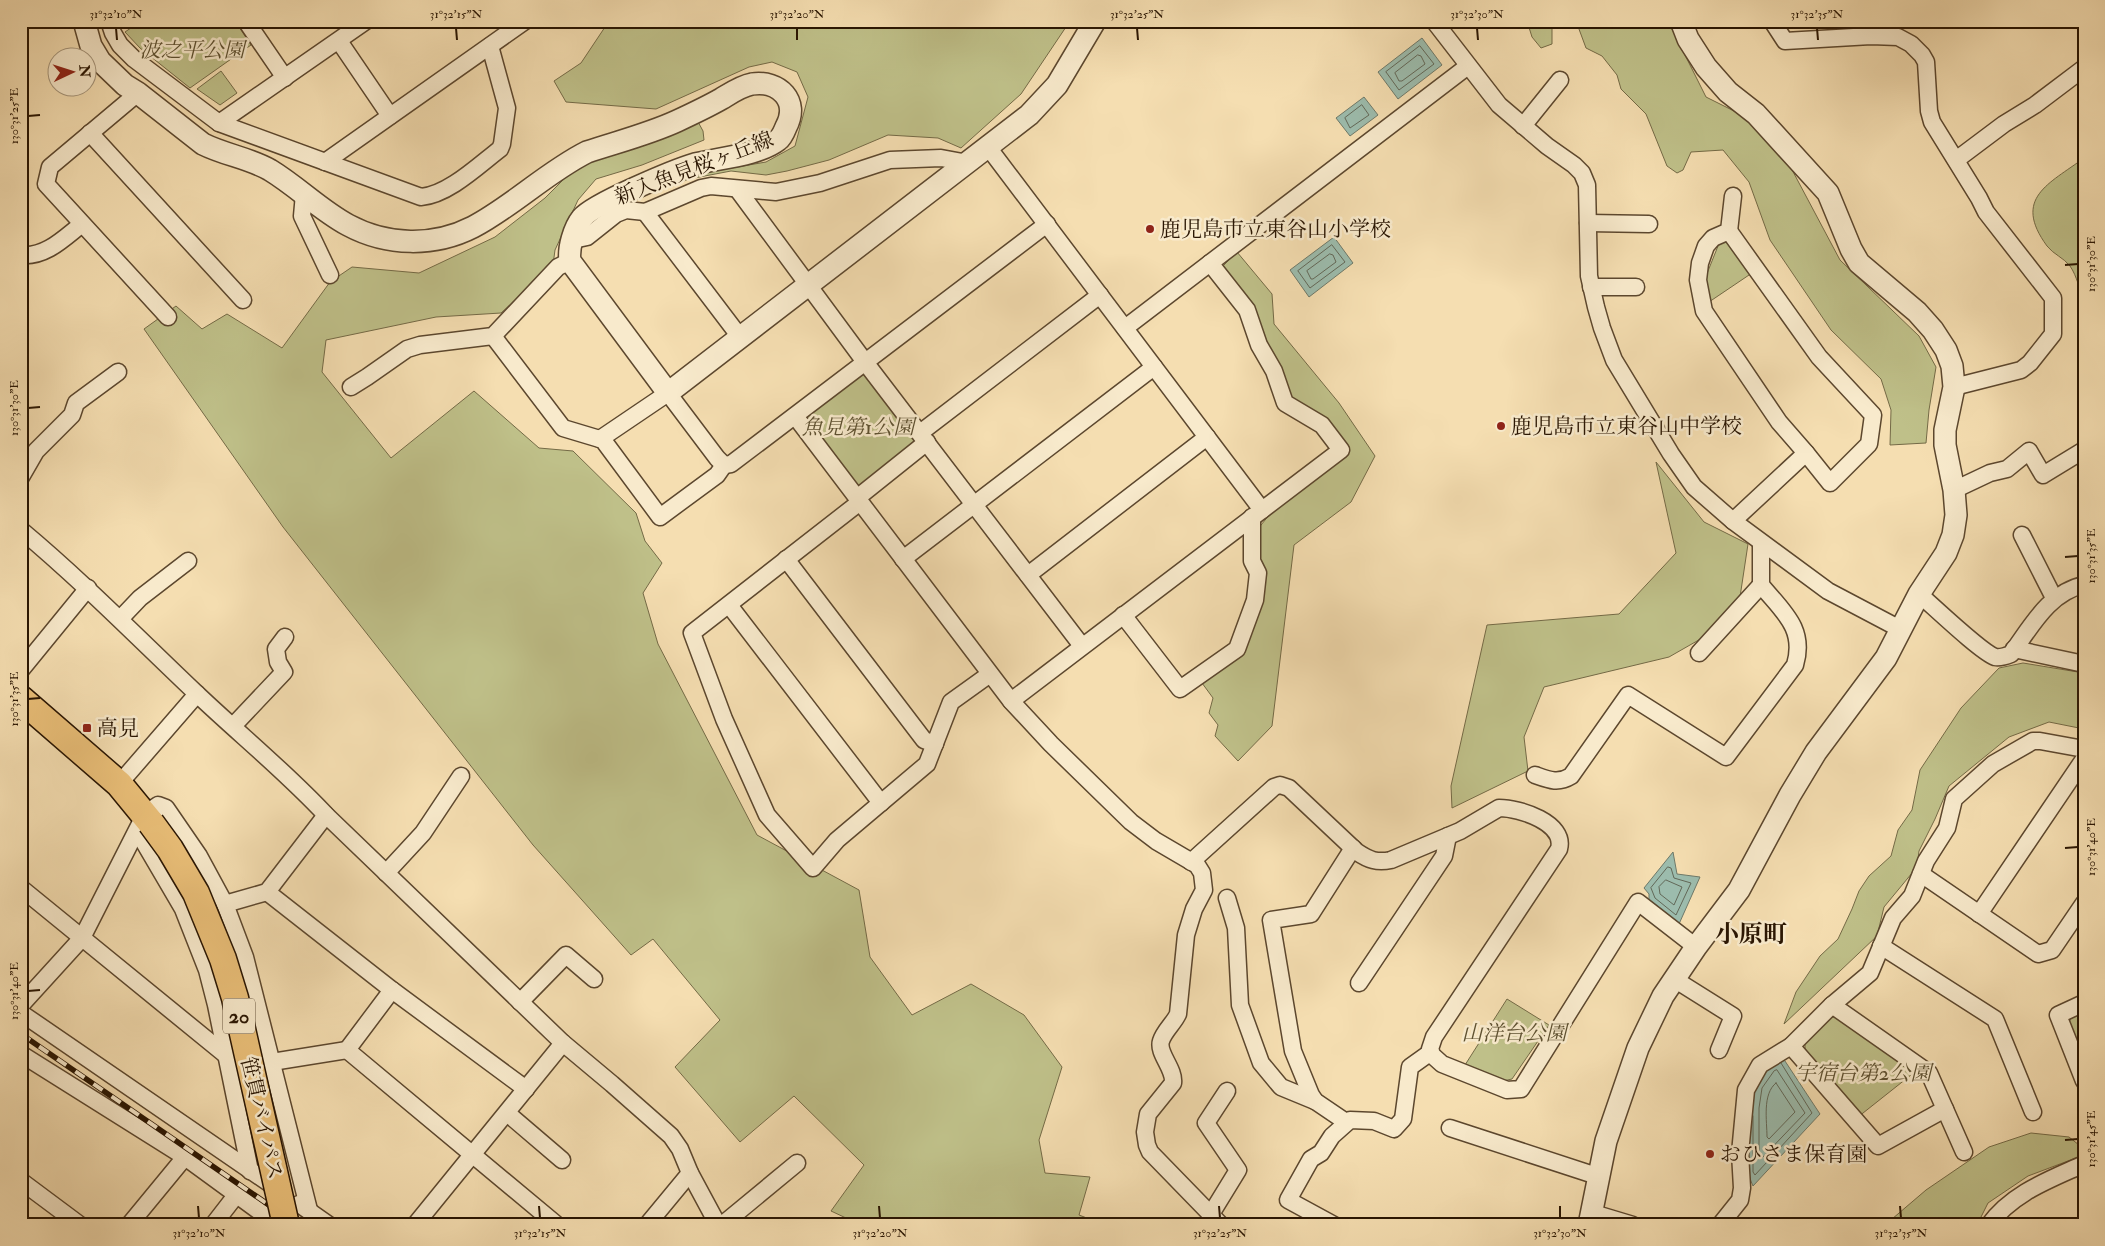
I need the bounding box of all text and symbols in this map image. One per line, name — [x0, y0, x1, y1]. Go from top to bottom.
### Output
text: 31°32'10"N — [89, 7, 143, 22]
text: 31°32'15"N — [430, 7, 482, 22]
text: 31°32'20"N — [769, 7, 825, 22]
text: 31°32'25"N — [1110, 7, 1164, 22]
text: 31°32'30"N — [1450, 7, 1504, 22]
text: 31°32'35"N — [1791, 7, 1844, 22]
park label: 波之平公園 — [140, 37, 247, 64]
north arrow — [48, 48, 98, 98]
text: N — [75, 63, 93, 78]
text: 130°31'25"E — [7, 87, 22, 144]
street label: 新入魚見桜ヶ丘線 — [611, 126, 777, 211]
place label: 鹿児島市立東谷山小学校 — [1160, 216, 1391, 243]
marker: 鹿児島市立東谷山小学校 — [1144, 223, 1156, 235]
text: 130°31'30"E — [2084, 236, 2099, 292]
text: 130°31'30"E — [7, 380, 22, 436]
place label: 鹿児島市立東谷山中学校 — [1511, 413, 1742, 440]
park label: 魚見第1公園 — [802, 414, 917, 441]
marker: 鹿児島市立東谷山中学校 — [1495, 420, 1507, 432]
text: 130°31'35"E — [2084, 528, 2099, 584]
text: 130°31'35"E — [7, 671, 22, 727]
place label: 高見 — [97, 715, 139, 742]
marker: 高見 — [81, 722, 93, 734]
text: 130°31'40"E — [2084, 818, 2099, 876]
district label: 小原町 — [1715, 919, 1787, 950]
text: 130°31'40"E — [7, 962, 22, 1020]
road number: 20 — [223, 998, 255, 1034]
park label: 山洋台公園 — [1462, 1020, 1569, 1047]
street label: 笹貫バイパス — [234, 1054, 289, 1182]
park label: 宇宿台第2公園 — [1795, 1060, 1934, 1087]
text: 130°31'45"E — [2084, 1110, 2099, 1167]
place label: おひさま保育園 — [1720, 1141, 1867, 1168]
marker: おひさま保育園 — [1704, 1148, 1716, 1160]
text: 31°32'10"N — [172, 1226, 226, 1241]
text: 31°32'15"N — [514, 1226, 566, 1241]
text: 31°32'20"N — [852, 1226, 908, 1241]
text: 31°32'25"N — [1193, 1226, 1247, 1241]
text: 31°32'30"N — [1533, 1226, 1587, 1241]
text: 31°32'35"N — [1875, 1226, 1928, 1241]

